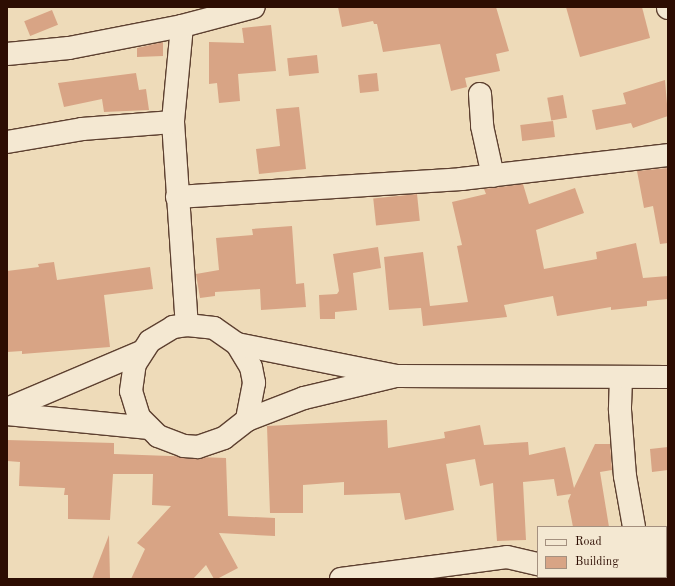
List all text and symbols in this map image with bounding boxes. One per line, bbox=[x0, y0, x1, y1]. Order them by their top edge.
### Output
legend bbox=[537, 526, 667, 578]
text: Road bbox=[575, 536, 602, 548]
text: Building bbox=[575, 556, 619, 568]

